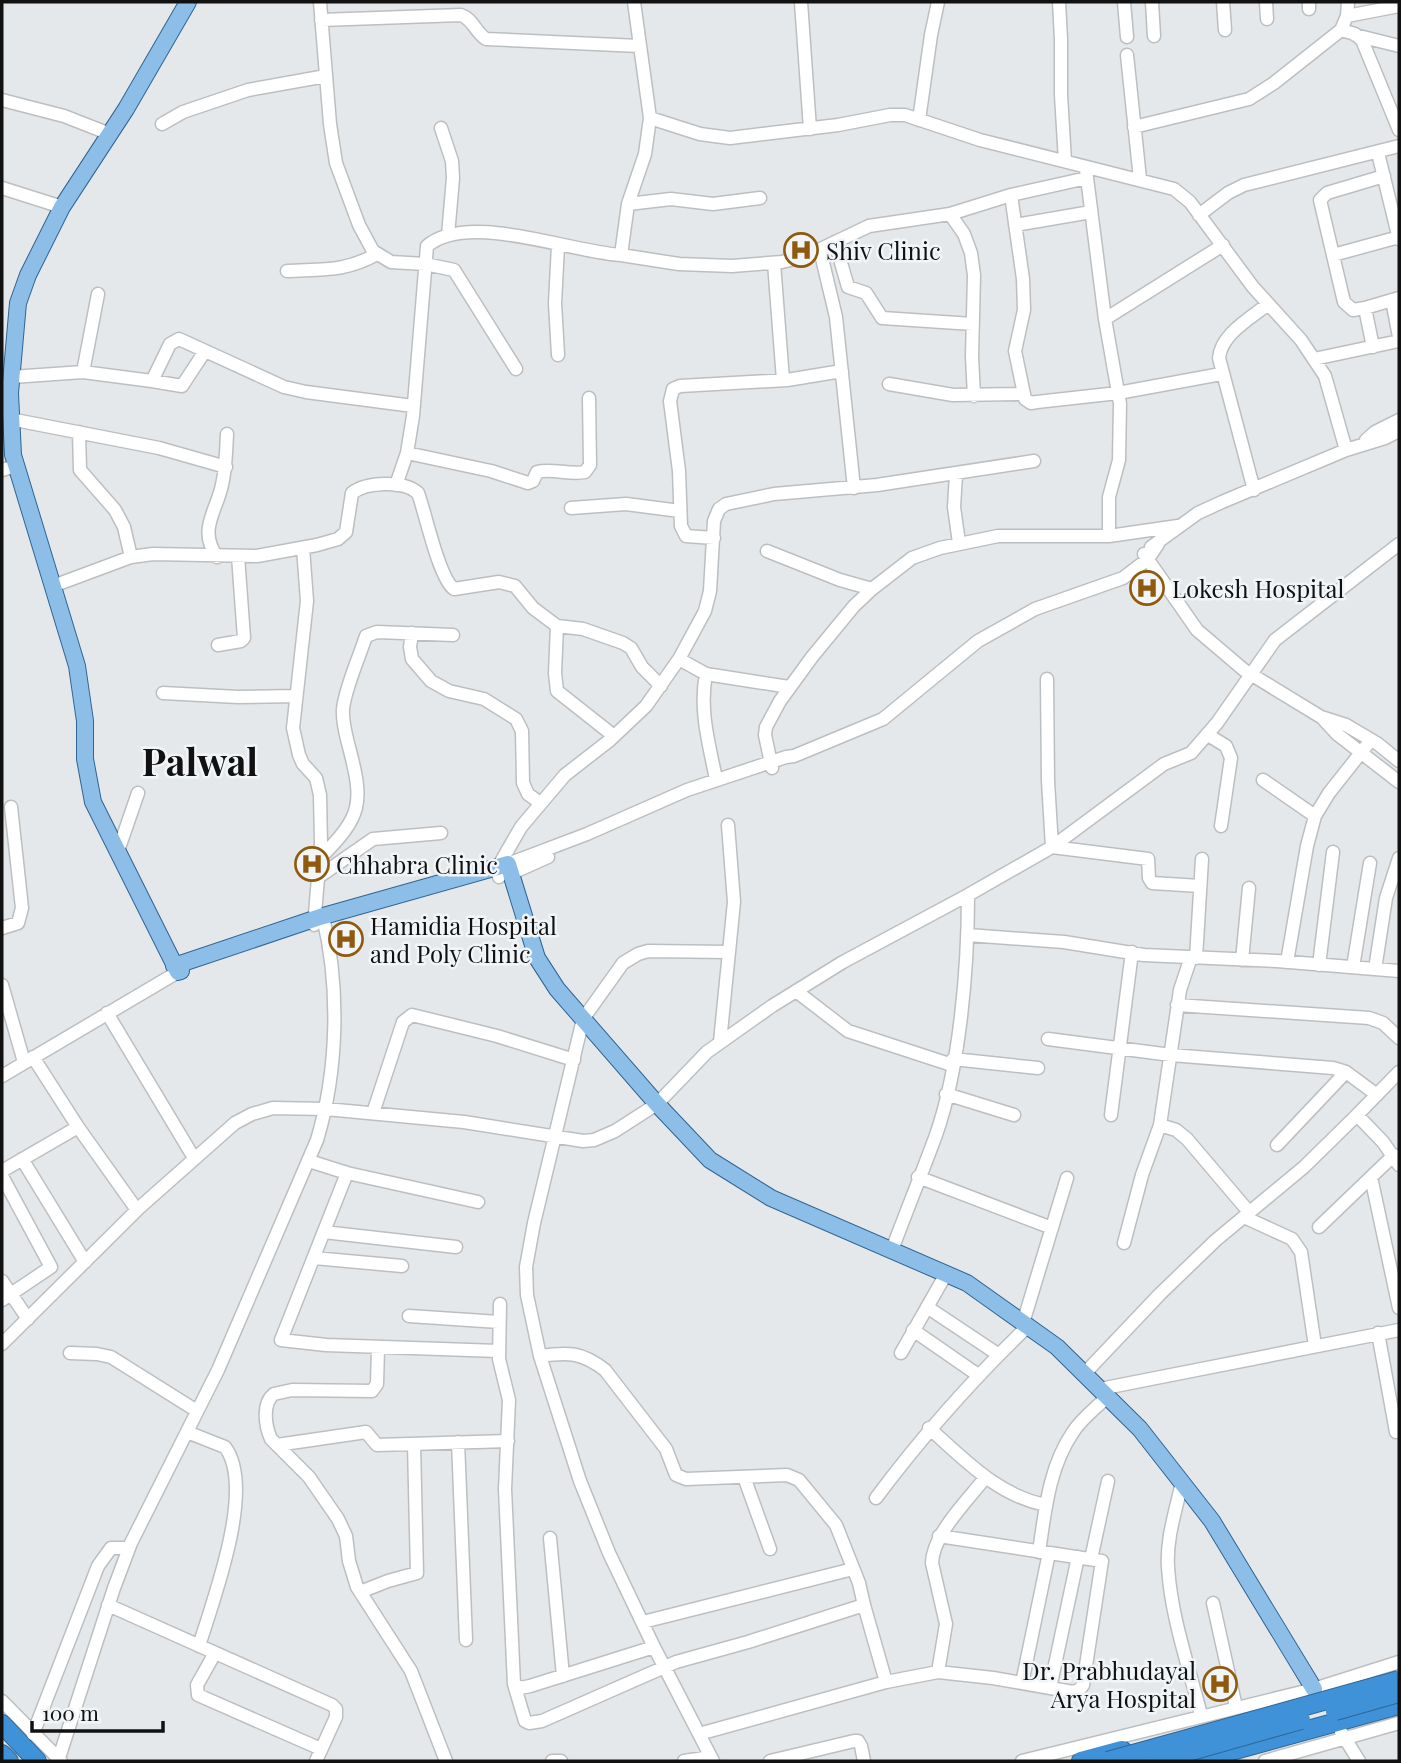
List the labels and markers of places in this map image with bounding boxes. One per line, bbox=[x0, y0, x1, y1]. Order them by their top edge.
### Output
hospital icon: Shiv Clinic bbox=[782, 231, 820, 269]
place label: Shiv Clinic bbox=[826, 234, 941, 266]
hospital icon: Lokesh Hospital bbox=[1128, 569, 1166, 607]
place label: Lokesh Hospital bbox=[1172, 572, 1345, 604]
hospital icon: Chhabra Clinic bbox=[293, 845, 331, 883]
place label: Chhabra Clinic bbox=[336, 848, 498, 880]
place label: Hamidia Hospital and Poly Clinic bbox=[370, 909, 557, 969]
hospital icon: Hamidia Hospital and Poly Clinic bbox=[327, 920, 365, 958]
place label: Dr. Prabhudayal Arya Hospital bbox=[1022, 1654, 1196, 1714]
hospital icon: Dr. Prabhudayal Arya Hospital bbox=[1201, 1665, 1239, 1703]

